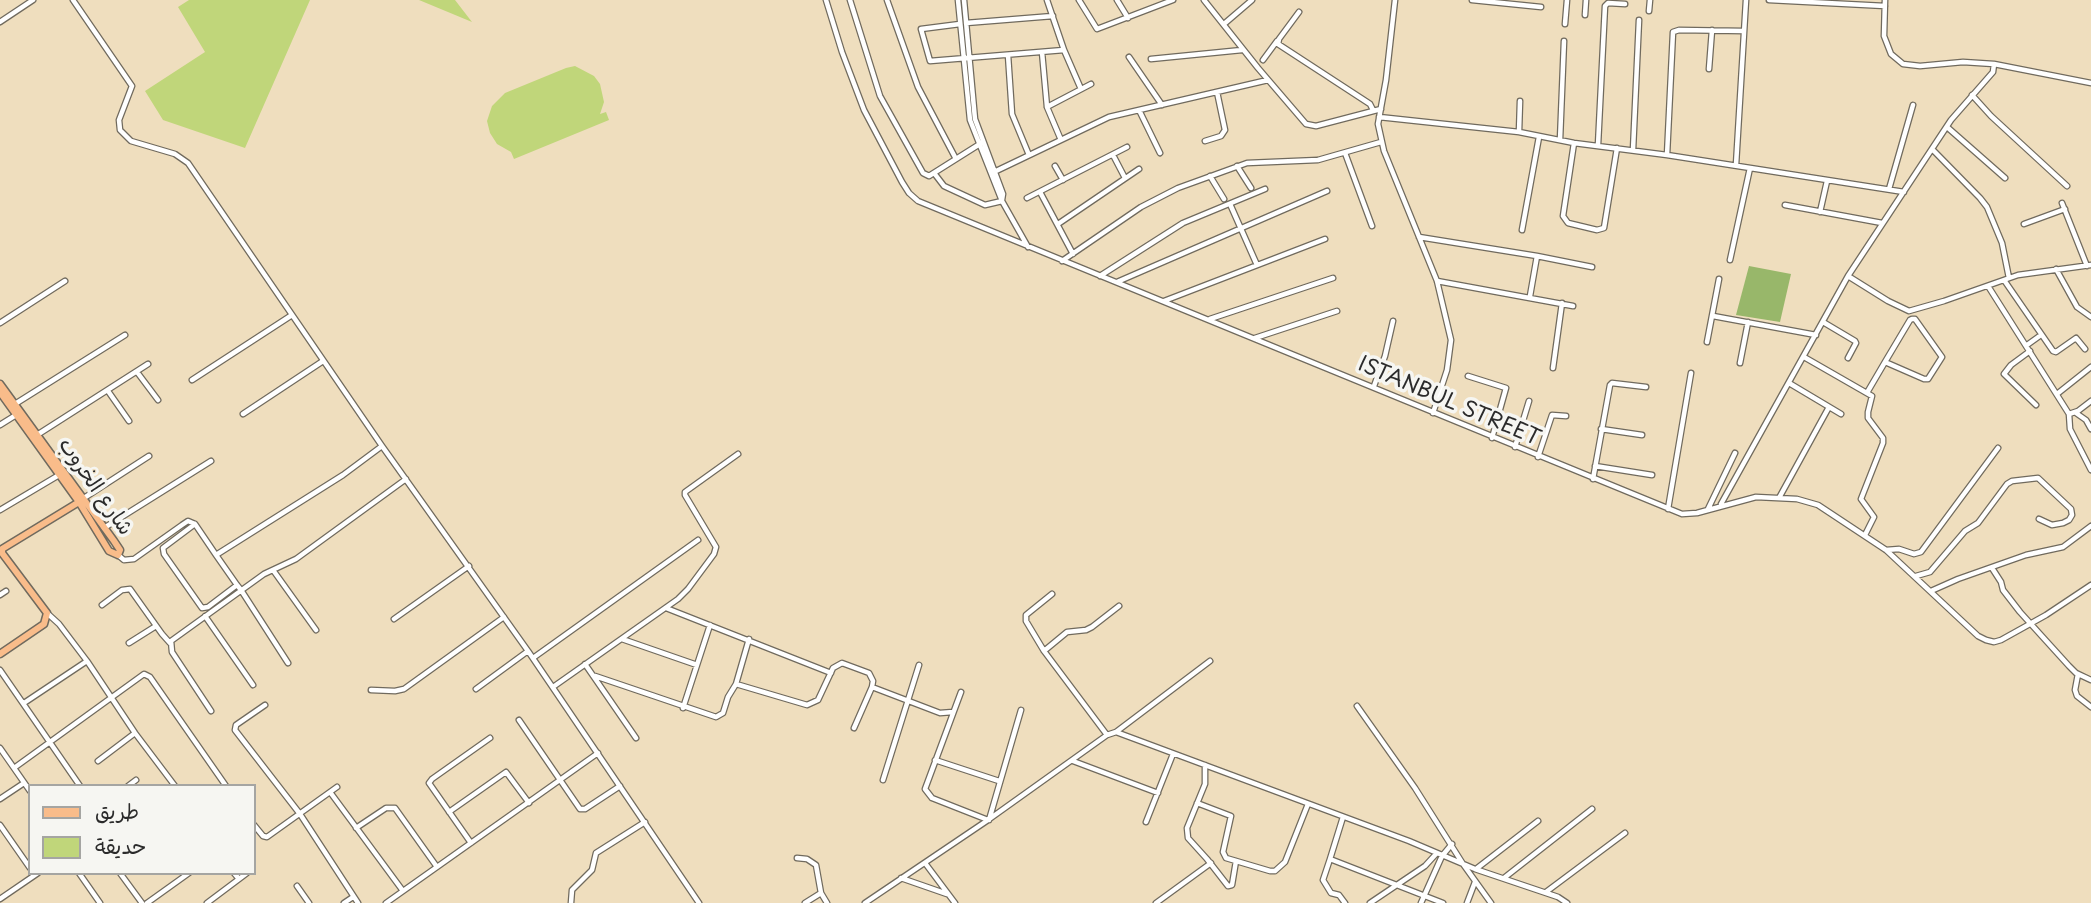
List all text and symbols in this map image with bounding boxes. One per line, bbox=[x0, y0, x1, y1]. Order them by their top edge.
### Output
street label: ISTANBUL STREET bbox=[1354, 352, 1544, 452]
street label: شارع الخروب bbox=[52, 433, 138, 541]
legend bbox=[28, 784, 256, 875]
text: طريق bbox=[95, 794, 139, 826]
text: حديقة bbox=[95, 829, 146, 861]

